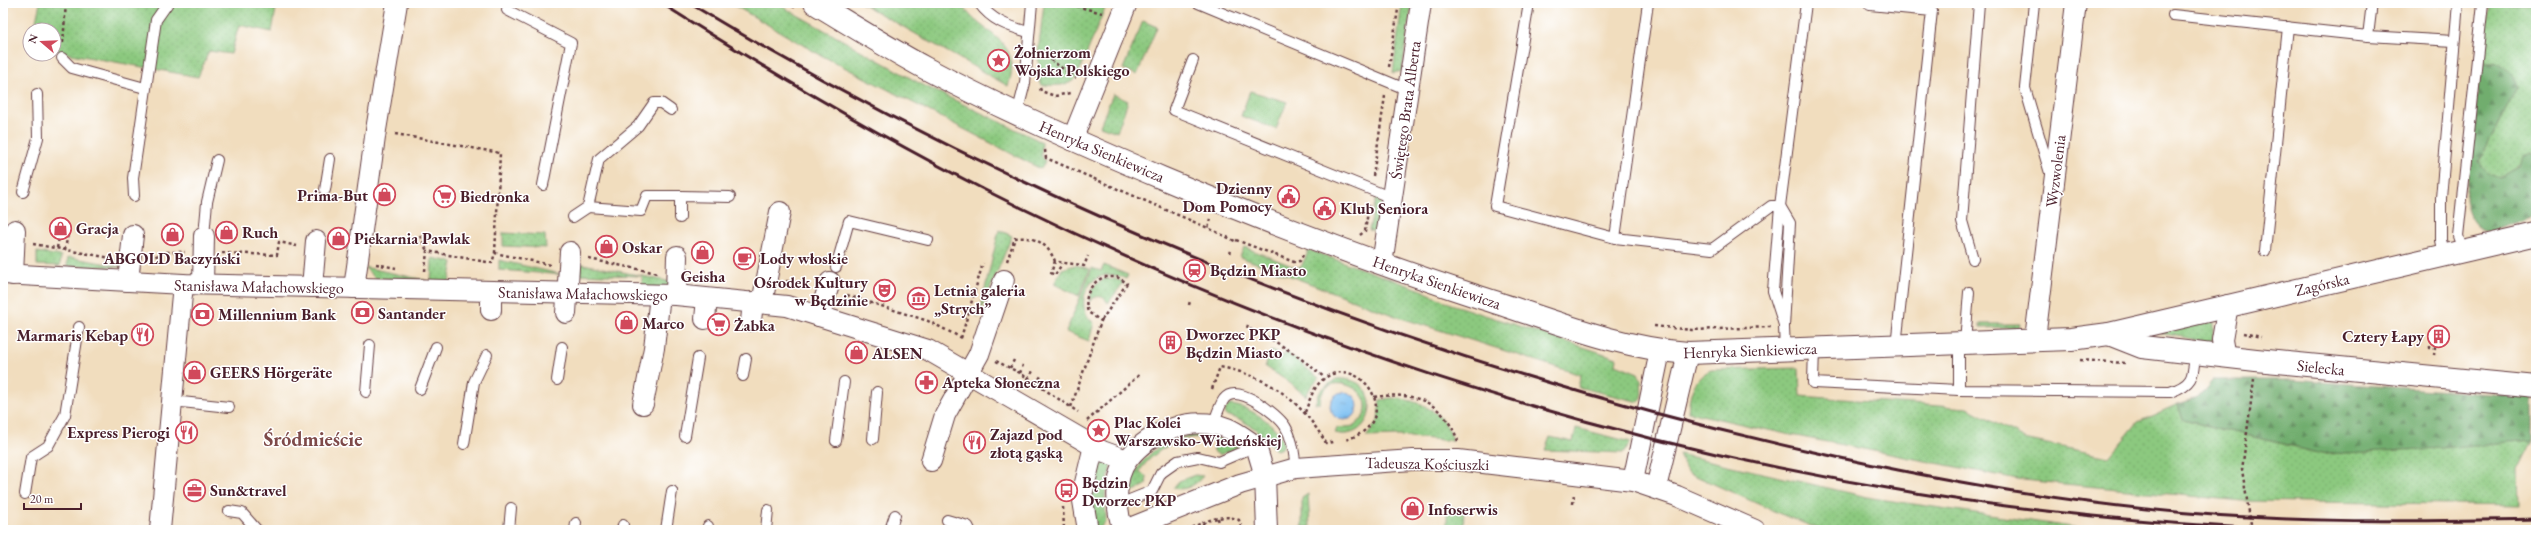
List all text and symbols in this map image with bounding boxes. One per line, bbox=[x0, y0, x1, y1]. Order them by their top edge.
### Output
north arrow bbox=[22, 22, 62, 62]
text: N bbox=[24, 32, 41, 45]
street label: Świętego Brata Alberta bbox=[1385, 39, 1426, 181]
place label: Żołnierzom Wojska Polskiego bbox=[1014, 42, 1129, 81]
place icon: Żołnierzom Wojska Polskiego bbox=[985, 48, 1011, 74]
street label: Henryka Sienkiewicza bbox=[1036, 116, 1168, 188]
street label: Wyzwolenia bbox=[2041, 133, 2070, 209]
place label: Dzienny Dom Pomocy bbox=[1183, 178, 1272, 217]
shop icon: Prima-But bbox=[371, 182, 397, 208]
supermarket icon: Biedronka bbox=[432, 183, 458, 209]
public building icon: Dzienny Dom Pomocy bbox=[1275, 184, 1301, 210]
place label: Prima-But bbox=[297, 185, 368, 206]
place label: Biedronka bbox=[460, 186, 530, 207]
public building icon: Klub Seniora bbox=[1312, 195, 1338, 221]
place label: Klub Seniora bbox=[1340, 198, 1429, 219]
shop icon: Gracja bbox=[47, 215, 73, 241]
place label: Gracja bbox=[76, 218, 120, 239]
shop icon: Ruch bbox=[214, 219, 240, 245]
shop icon: ABGOLD Baczyński bbox=[159, 221, 185, 247]
place label: Ruch bbox=[242, 222, 278, 243]
shop icon: Piekarnia Pawlak bbox=[325, 225, 351, 251]
place label: Piekarnia Pawlak bbox=[354, 228, 470, 249]
shop icon: Oskar bbox=[593, 234, 619, 260]
place label: Oskar bbox=[622, 237, 663, 258]
shop icon: Geisha bbox=[690, 239, 716, 265]
cafe icon: Lody włoskie bbox=[731, 245, 757, 271]
place label: ABGOLD Baczyński bbox=[103, 248, 241, 269]
place label: Lody włoskie bbox=[760, 248, 848, 269]
street label: Henryka Sienkiewicza bbox=[1370, 251, 1504, 314]
station icon: Będzin Miasto bbox=[1182, 257, 1208, 283]
place label: Będzin Miasto bbox=[1210, 260, 1306, 281]
place label: Geisha bbox=[681, 266, 726, 287]
street label: Zagórska bbox=[2293, 268, 2352, 301]
place label: Ośrodek Kultury w Będzinie bbox=[754, 272, 868, 311]
street label: Stanisława Małachowskiego bbox=[174, 275, 344, 298]
theatre icon: Ośrodek Kultury w Będzinie bbox=[871, 278, 897, 304]
place label: Letnia galeria „Strych” bbox=[934, 280, 1026, 319]
street label: Stanisława Małachowskiego bbox=[498, 282, 668, 305]
museum icon: Letnia galeria „Strych” bbox=[906, 286, 932, 312]
bank icon: Santander bbox=[350, 300, 376, 326]
bank icon: Millennium Bank bbox=[190, 301, 216, 327]
place label: Santander bbox=[378, 303, 446, 324]
place label: Millennium Bank bbox=[218, 304, 336, 325]
shop icon: Marco bbox=[613, 310, 639, 336]
supermarket icon: Żabka bbox=[705, 312, 731, 338]
place label: Marco bbox=[642, 313, 684, 334]
place label: Żabka bbox=[734, 315, 776, 336]
restaurant icon: Marmaris Kebap bbox=[130, 322, 156, 348]
building icon: Cztery Łapy bbox=[2426, 323, 2452, 349]
place label: Dworzec PKP Będzin Miasto bbox=[1186, 324, 1282, 363]
place label: Marmaris Kebap bbox=[16, 325, 128, 346]
place label: Cztery Łapy bbox=[2342, 326, 2424, 347]
building icon: Dworzec PKP Będzin Miasto bbox=[1157, 330, 1183, 356]
street label: Henryka Sienkiewicza bbox=[1683, 338, 1818, 363]
shop icon: ALSEN bbox=[844, 340, 870, 366]
place label: ALSEN bbox=[871, 343, 923, 364]
street label: Sielecka bbox=[2296, 355, 2346, 381]
shop icon: GEERS Hörgeräte bbox=[182, 359, 208, 385]
place label: GEERS Hörgeräte bbox=[210, 362, 332, 383]
pharmacy icon: Apteka Słoneczna bbox=[914, 369, 940, 395]
place label: Apteka Słoneczna bbox=[941, 372, 1061, 393]
place label: Plac Kolei Warszawsko-Wiedeńskiej bbox=[1114, 412, 1282, 451]
place icon: Plac Kolei Warszawsko-Wiedeńskiej bbox=[1085, 418, 1111, 444]
restaurant icon: Express Pierogi bbox=[173, 419, 199, 445]
place label: Express Pierogi bbox=[67, 422, 170, 443]
place label: Zajazd pod złotą gąską bbox=[990, 424, 1064, 463]
district label: Śródmieście bbox=[263, 426, 363, 452]
restaurant icon: Zajazd pod złotą gąską bbox=[962, 430, 988, 456]
street label: Tadeusza Kościuszki bbox=[1365, 452, 1489, 475]
place label: Będzin Dworzec PKP bbox=[1082, 472, 1177, 511]
office icon: Sun&travel bbox=[181, 477, 207, 503]
bus stop icon: Będzin Dworzec PKP bbox=[1054, 478, 1080, 504]
place label: Sun&travel bbox=[210, 480, 287, 501]
scale bar bbox=[24, 485, 81, 511]
text: 20 m bbox=[30, 491, 54, 507]
shop icon: Infoserwis bbox=[1400, 496, 1426, 522]
place label: Infoserwis bbox=[1428, 499, 1498, 520]

